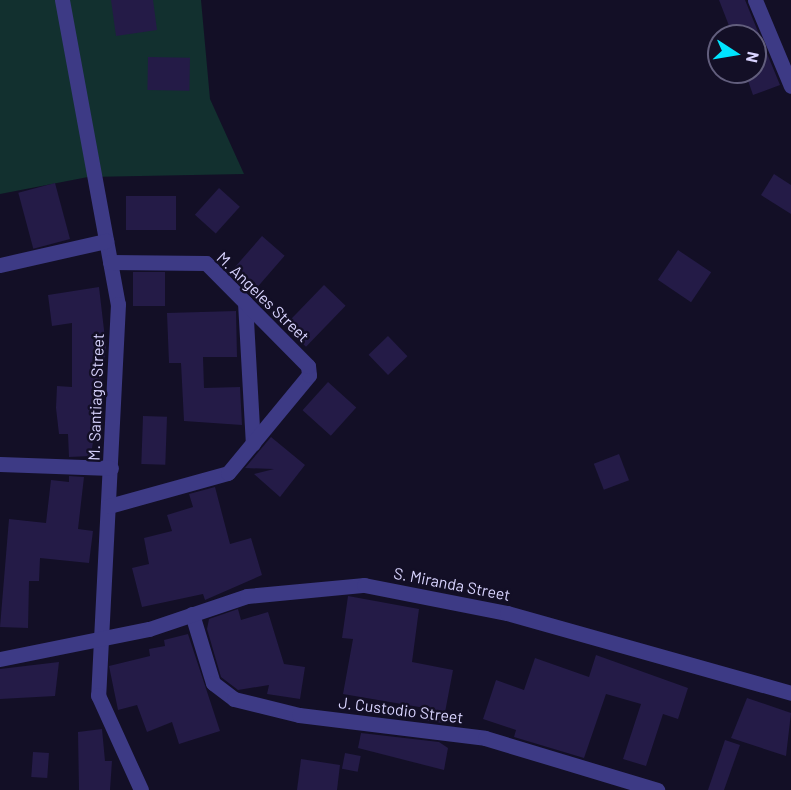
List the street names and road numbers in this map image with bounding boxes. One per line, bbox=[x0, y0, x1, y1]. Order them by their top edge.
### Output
street label: M. Angeles Street bbox=[213, 248, 313, 346]
street label: M. Santiago Street bbox=[84, 333, 108, 461]
street label: S. Miranda Street bbox=[392, 563, 512, 605]
street label: J. Custodio Street bbox=[338, 693, 464, 727]

